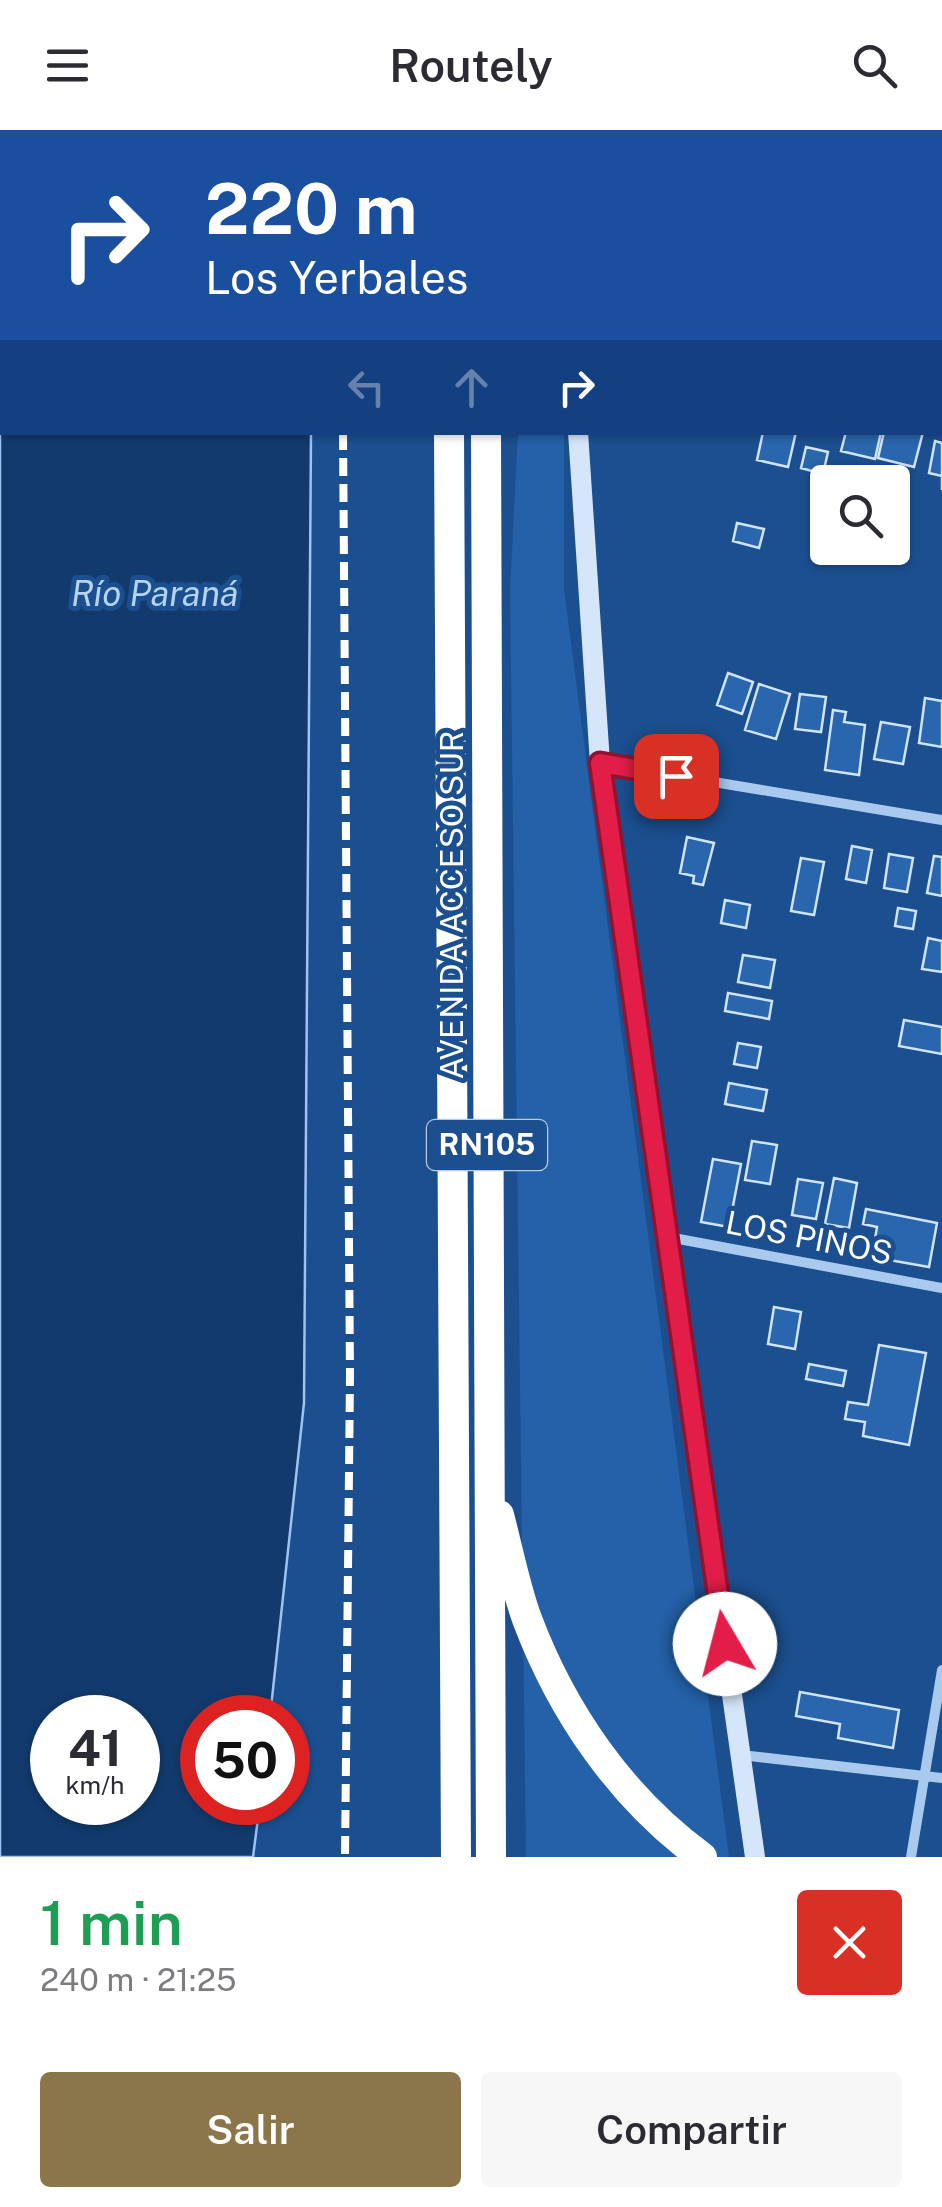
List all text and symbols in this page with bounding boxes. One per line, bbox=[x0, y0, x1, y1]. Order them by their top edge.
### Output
icon: menu bbox=[40, 38, 95, 93]
icon: search bbox=[847, 38, 902, 93]
text: Routely bbox=[389, 39, 553, 92]
text: 220 m bbox=[205, 167, 418, 250]
icon: right bbox=[40, 170, 170, 300]
text: Los Yerbales bbox=[205, 251, 469, 304]
icon: left bbox=[339, 360, 394, 415]
icon: ahead bbox=[444, 360, 499, 415]
icon: right bbox=[549, 360, 604, 415]
map controls bbox=[810, 465, 910, 565]
button: search bbox=[810, 465, 910, 565]
water label: Río Paraná bbox=[71, 573, 239, 614]
street label: AVENIDA ACCESO SUR bbox=[433, 730, 470, 1080]
pin bbox=[634, 734, 719, 819]
icon: arrive bbox=[649, 749, 704, 804]
road number: RN105 bbox=[427, 1120, 547, 1170]
street label: LOS PINOS bbox=[723, 1203, 895, 1272]
position arrow bbox=[673, 1592, 777, 1696]
speed limit sign: 50 bbox=[180, 1695, 310, 1825]
text: 41 bbox=[68, 1718, 122, 1777]
text: km/h bbox=[66, 1770, 124, 1800]
text: 1 min bbox=[40, 1888, 183, 1959]
button: close bbox=[797, 1890, 902, 1995]
text: 240 m · 21:25 bbox=[40, 1961, 236, 1998]
button: Salir bbox=[40, 2072, 461, 2187]
button: Compartir bbox=[481, 2072, 902, 2187]

